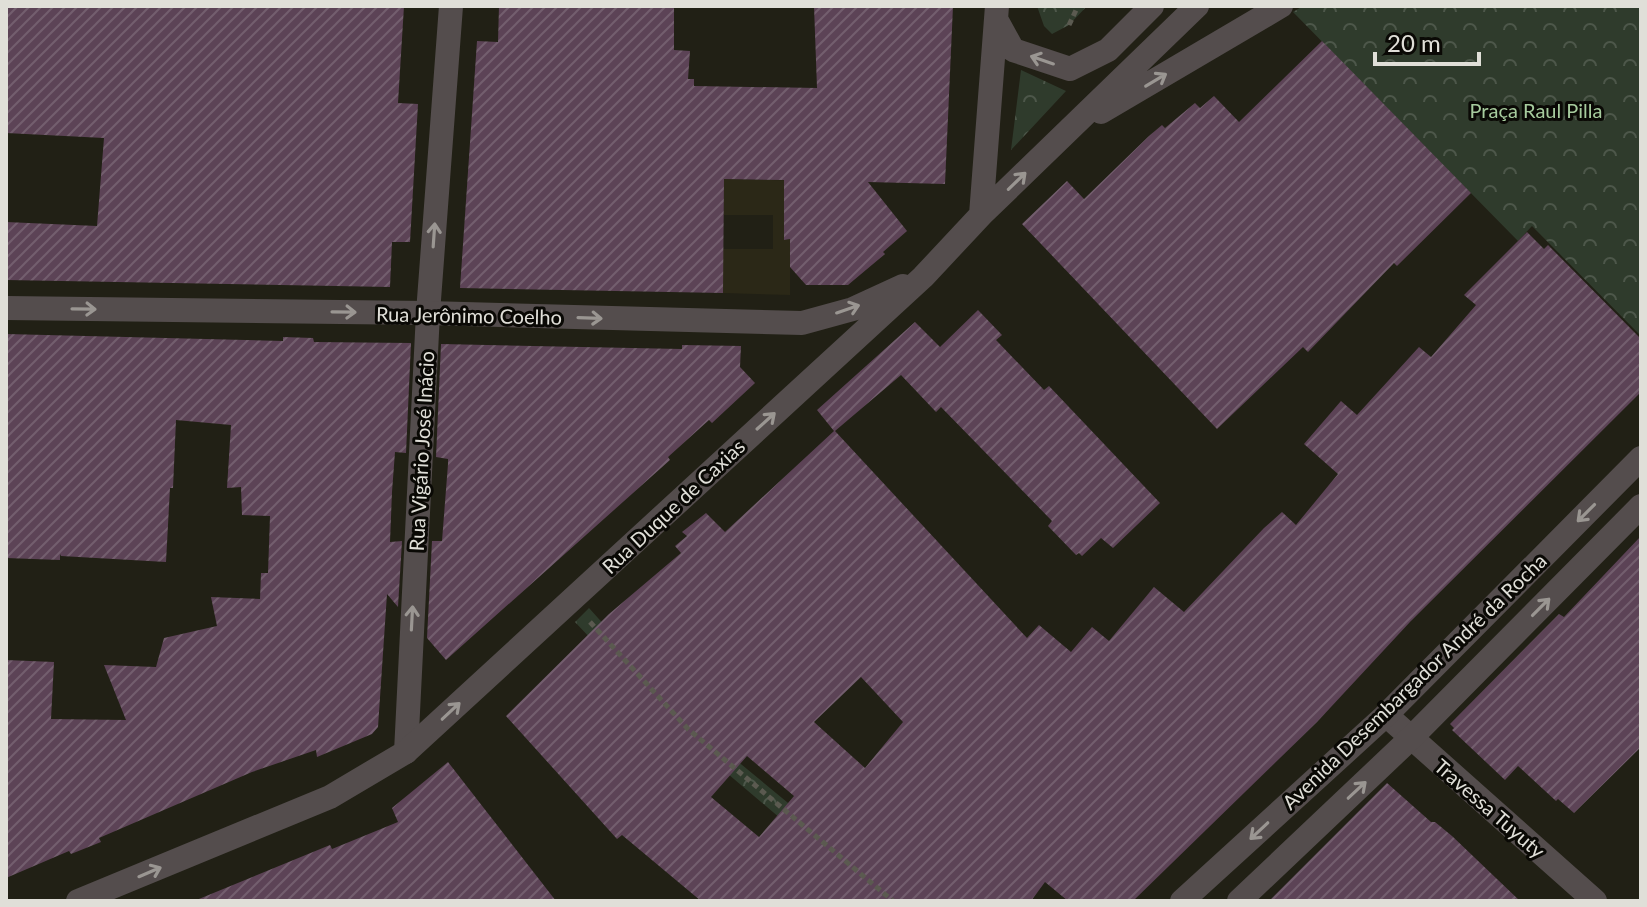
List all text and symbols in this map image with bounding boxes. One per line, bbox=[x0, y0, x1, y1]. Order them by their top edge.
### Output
scale bar bbox=[1375, 16, 1479, 66]
text: 20 m bbox=[1387, 28, 1441, 57]
one-way arrow bbox=[1030, 51, 1055, 66]
one-way arrow bbox=[1144, 72, 1167, 88]
park label: Praça Raul Pilla bbox=[1470, 98, 1602, 122]
one-way arrow bbox=[1007, 172, 1026, 191]
one-way arrow bbox=[427, 222, 442, 249]
one-way arrow bbox=[70, 301, 97, 317]
street label: Rua Jerônimo Coelho bbox=[376, 301, 562, 329]
one-way arrow bbox=[835, 301, 860, 316]
one-way arrow bbox=[330, 304, 357, 320]
one-way arrow bbox=[576, 310, 603, 325]
street label: Rua Vigário José Inácio bbox=[404, 350, 438, 552]
one-way arrow bbox=[755, 412, 776, 431]
street label: Rua Duque de Caxias bbox=[597, 434, 749, 578]
one-way arrow bbox=[1577, 503, 1596, 522]
street label: Avenida Desembargador André da Rocha bbox=[1277, 548, 1551, 814]
one-way arrow bbox=[1531, 598, 1550, 617]
one-way arrow bbox=[405, 605, 420, 632]
one-way arrow bbox=[441, 701, 461, 720]
street label: Travessa Tuyuty bbox=[1430, 753, 1551, 863]
one-way arrow bbox=[1346, 781, 1366, 799]
one-way arrow bbox=[1249, 821, 1269, 840]
one-way arrow bbox=[137, 863, 162, 878]

